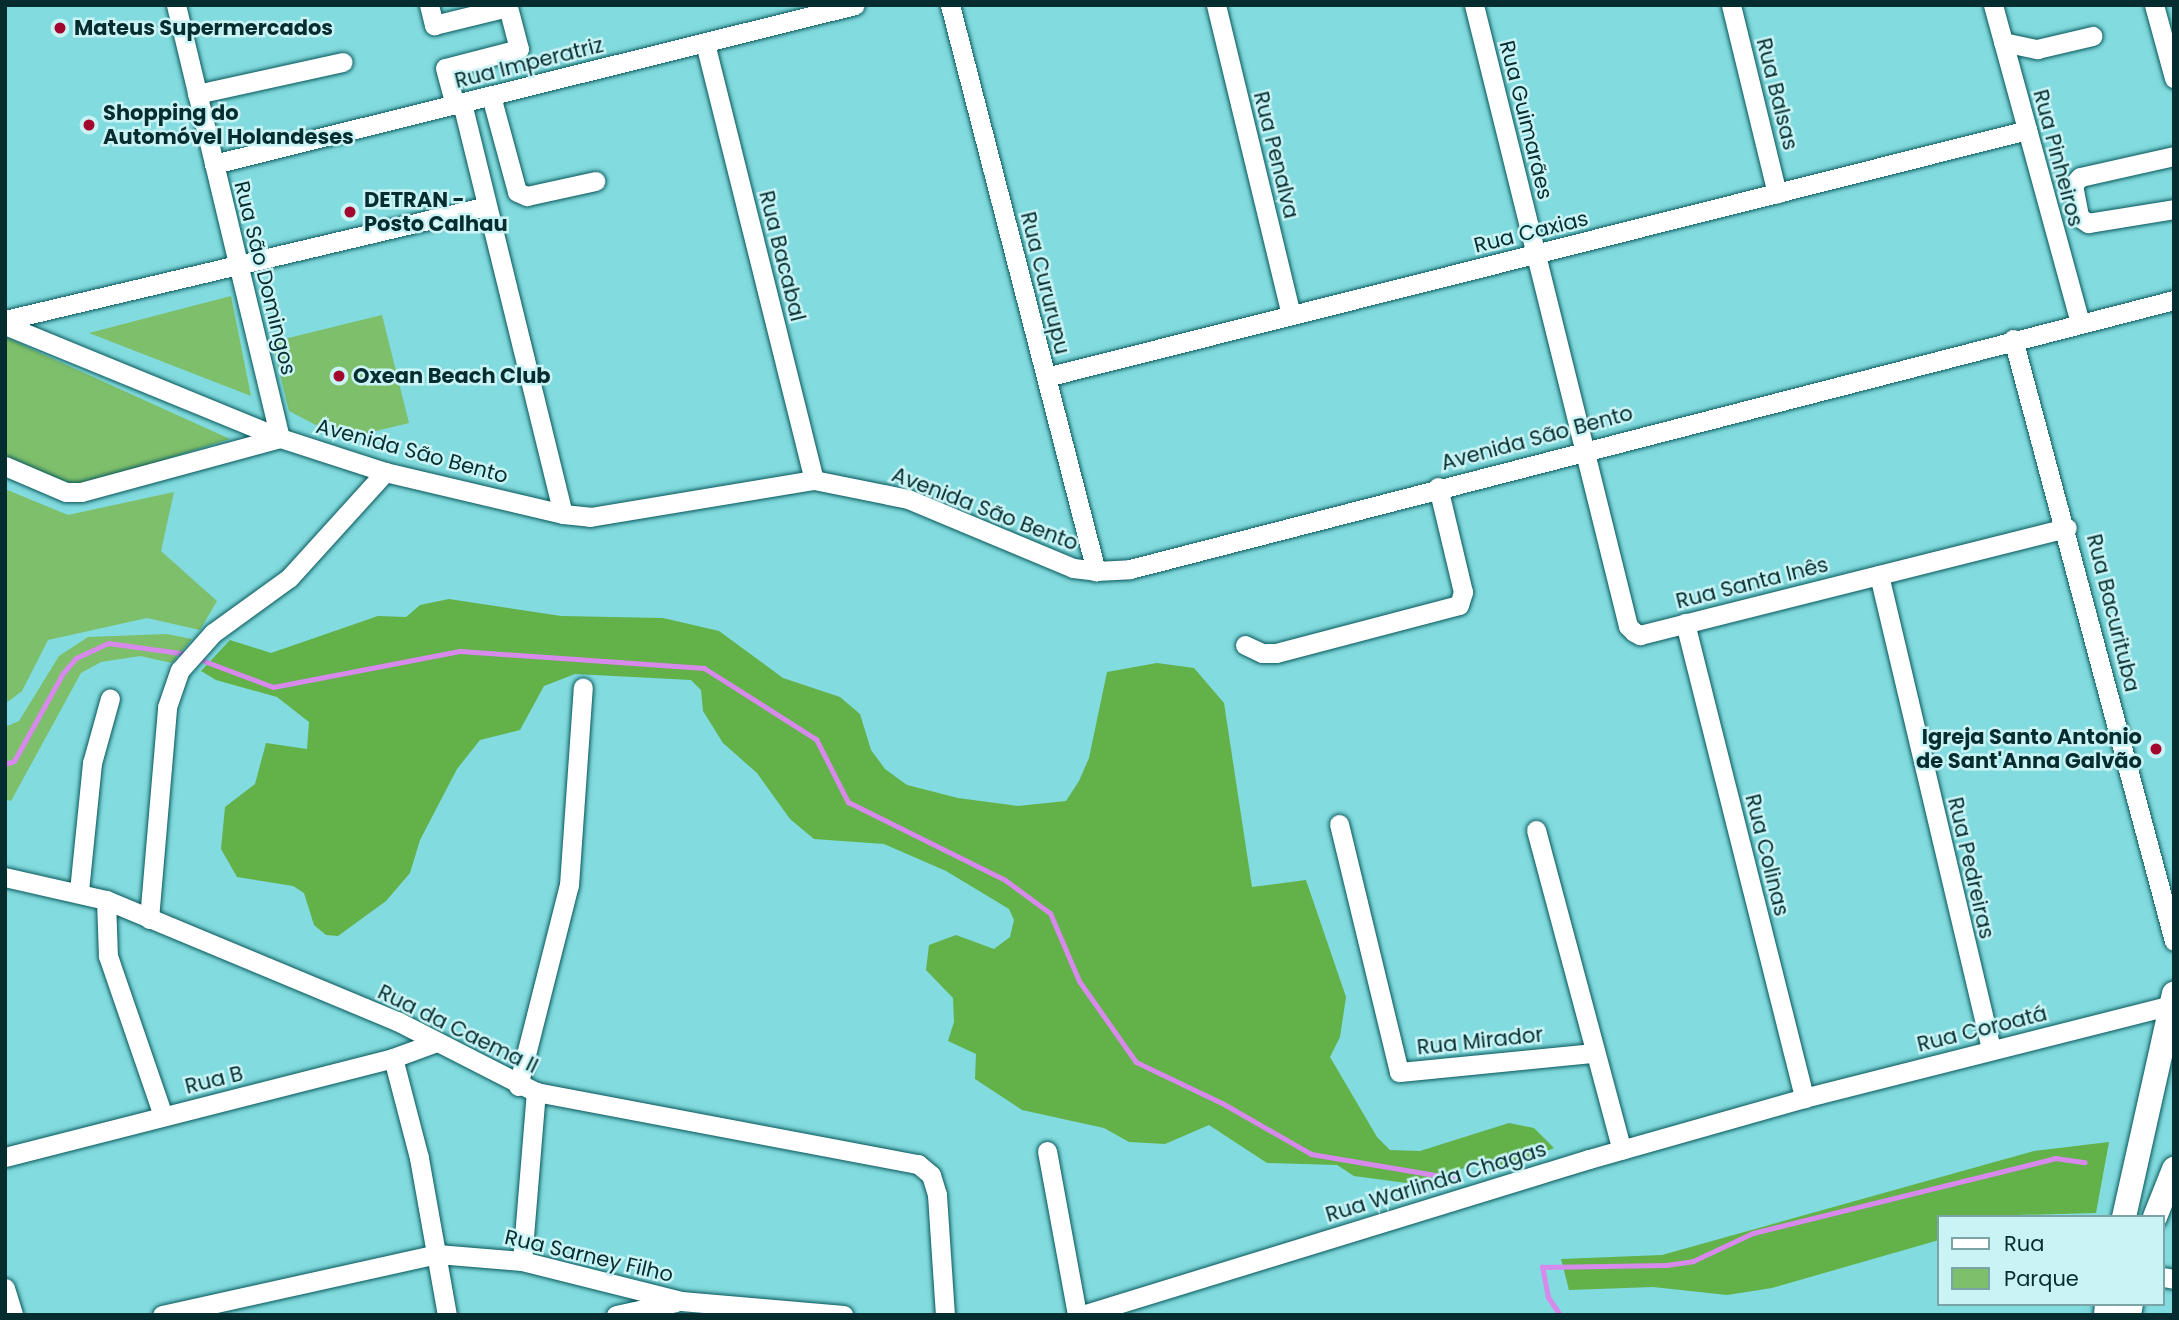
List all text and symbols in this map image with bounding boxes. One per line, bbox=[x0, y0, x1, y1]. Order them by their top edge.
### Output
place label: Mateus Supermercados bbox=[74, 15, 333, 41]
marker: Mateus Supermercados bbox=[52, 20, 68, 36]
street label: Rua Imperatriz bbox=[452, 32, 606, 94]
street label: Rua Balsas bbox=[1751, 35, 1803, 153]
street label: Rua Guimarães bbox=[1494, 38, 1558, 202]
street label: Rua Pinheiros bbox=[2028, 87, 2088, 229]
street label: Rua Penalva bbox=[1248, 89, 1304, 221]
place label: Shopping do Automóvel Holandeses bbox=[103, 100, 354, 150]
marker: Shopping do Automóvel Holandeses bbox=[81, 117, 97, 133]
street label: Rua São Domingos bbox=[229, 179, 301, 377]
place label: DETRAN - Posto Calhau bbox=[364, 187, 508, 237]
street label: Rua Bacabal bbox=[754, 188, 810, 324]
marker: DETRAN - Posto Calhau bbox=[342, 204, 358, 220]
street label: Rua Caxias bbox=[1471, 206, 1591, 258]
street label: Rua Cururupu bbox=[1015, 209, 1075, 357]
place label: Oxean Beach Club bbox=[353, 363, 551, 389]
marker: Oxean Beach Club bbox=[331, 368, 347, 384]
street label: Avenida São Bento bbox=[1438, 400, 1636, 476]
street label: Avenida São Bento bbox=[313, 413, 511, 489]
street label: Avenida São Bento bbox=[888, 462, 1082, 556]
street label: Rua Bacurituba bbox=[2081, 531, 2145, 695]
street label: Rua Santa Inês bbox=[1673, 552, 1831, 614]
place label: Igreja Santo Antonio de Sant'Anna Galvão bbox=[1916, 724, 2142, 774]
marker: Igreja Santo Antonio de Sant'Anna Galvão bbox=[2148, 741, 2164, 757]
street label: Rua Colinas bbox=[1740, 792, 1794, 918]
street label: Rua Pedreiras bbox=[1942, 795, 2000, 941]
street label: Rua da Caema II bbox=[374, 979, 542, 1079]
street label: Rua Coroatá bbox=[1914, 1001, 2050, 1057]
street label: Rua Mirador bbox=[1416, 1022, 1544, 1060]
street label: Rua B bbox=[182, 1061, 246, 1099]
street label: Rua Warlinda Chagas bbox=[1323, 1136, 1549, 1228]
legend bbox=[1938, 1215, 2165, 1306]
street label: Rua Sarney Filho bbox=[502, 1224, 676, 1288]
text: Rua bbox=[2004, 1229, 2044, 1258]
text: Parque bbox=[2004, 1264, 2079, 1293]

